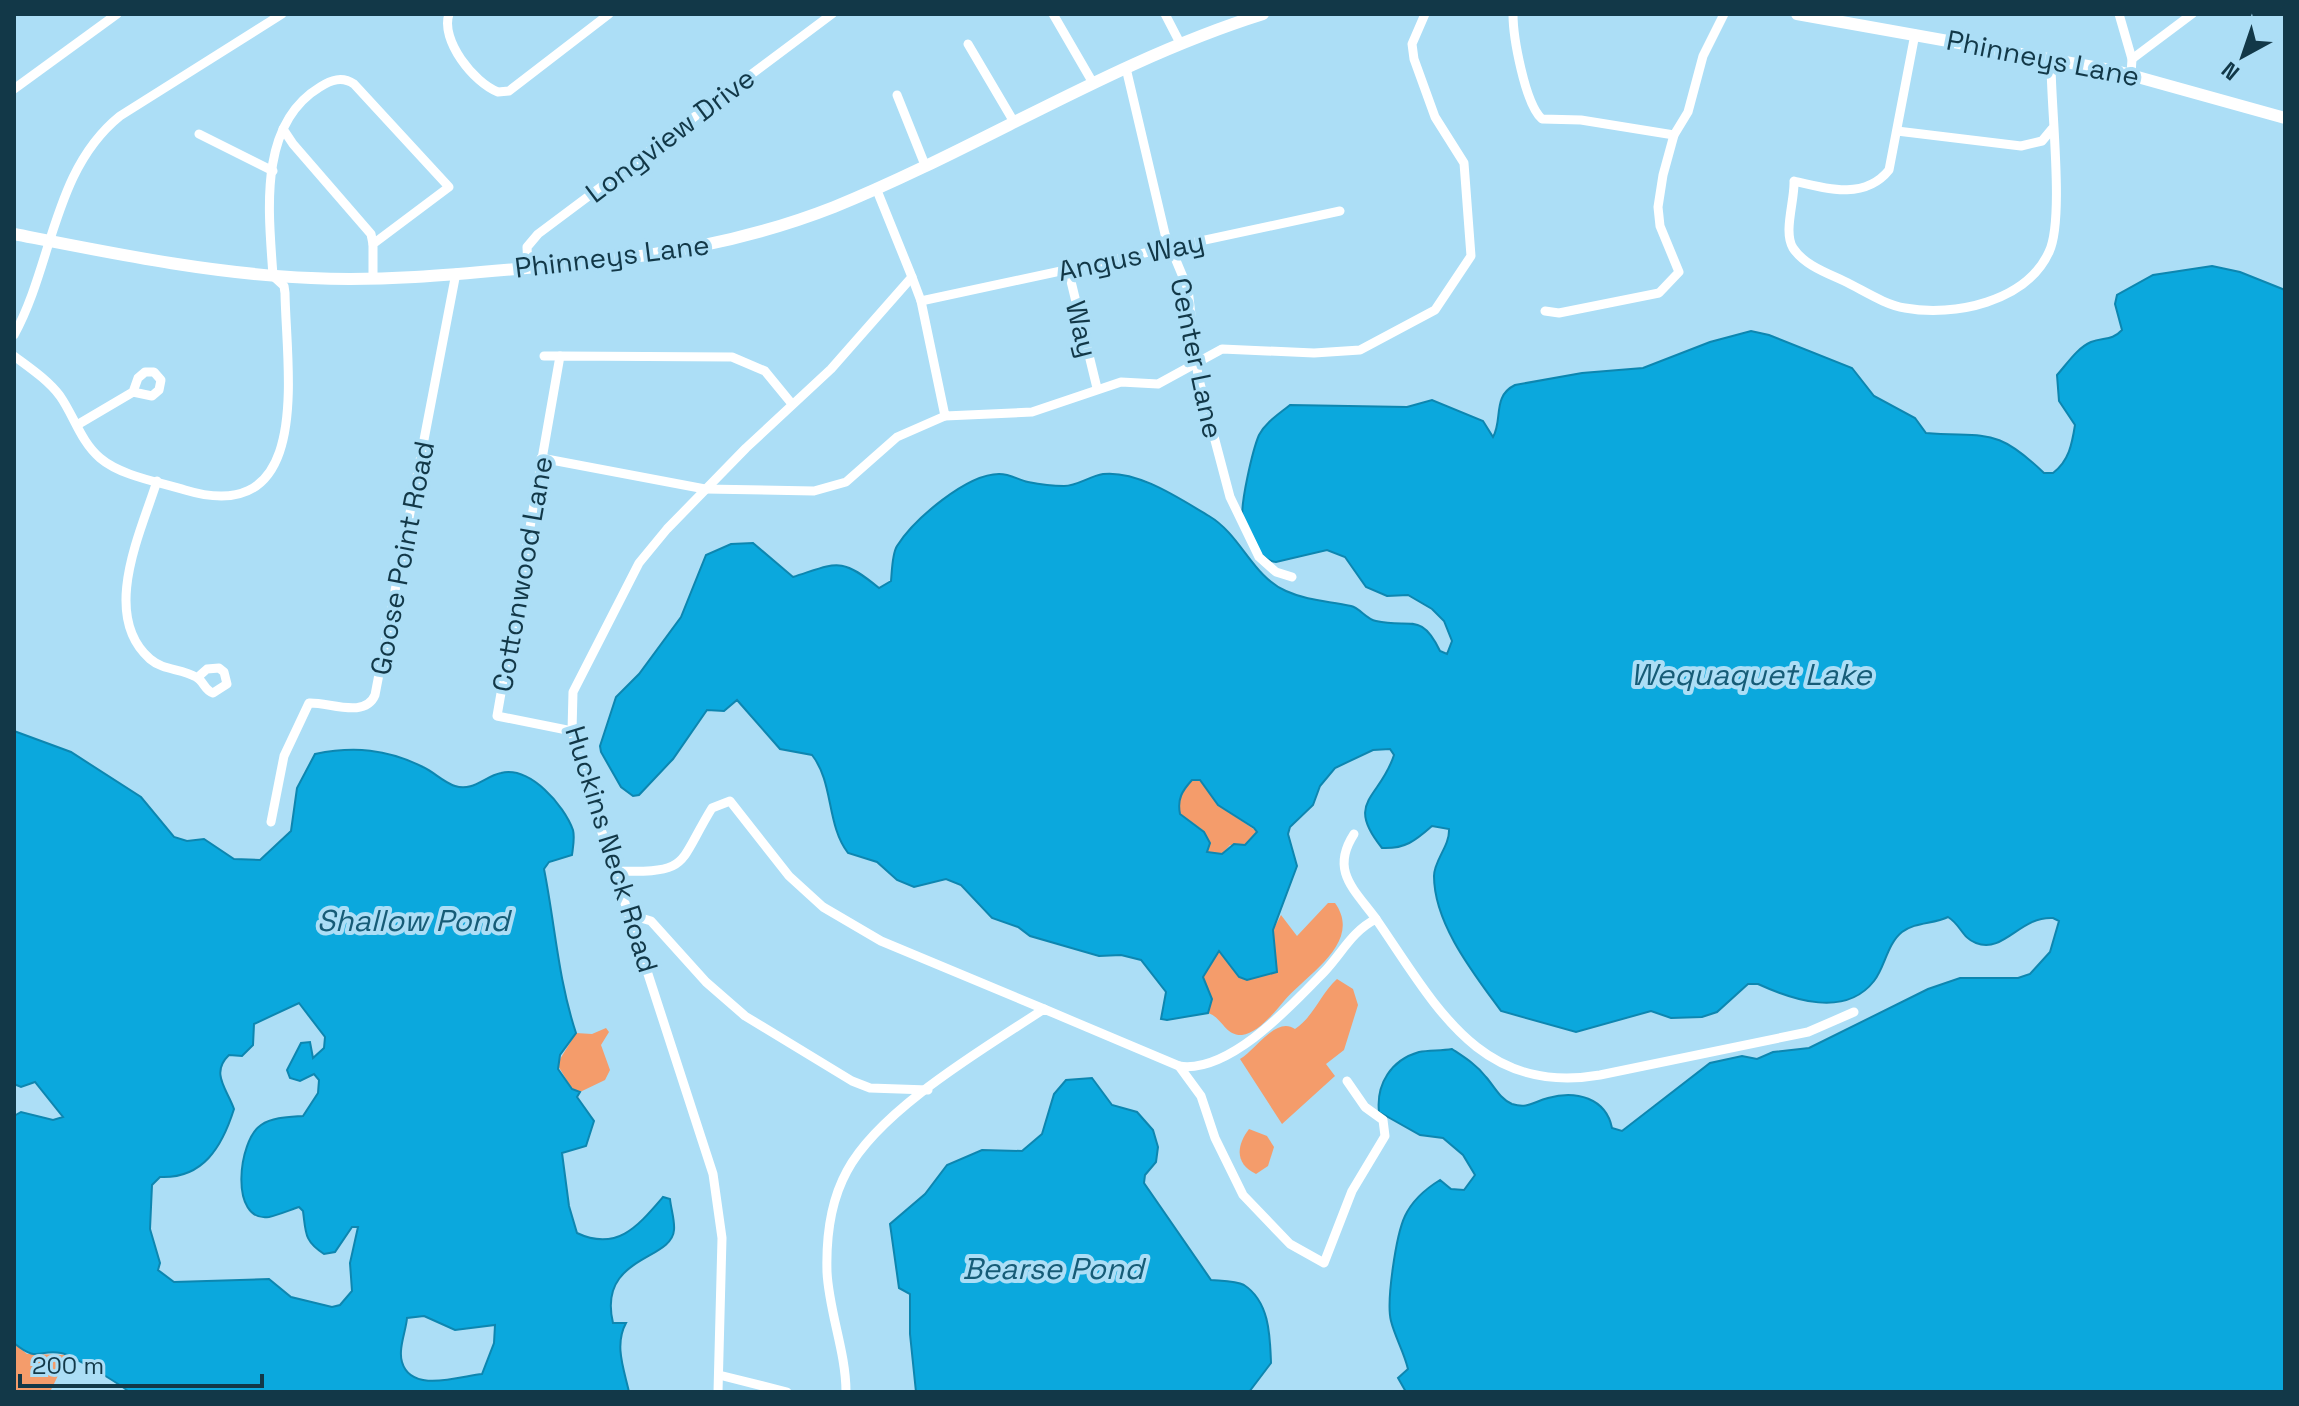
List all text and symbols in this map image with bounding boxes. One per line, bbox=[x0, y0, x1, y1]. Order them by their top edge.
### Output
north arrow bbox=[2203, 16, 2283, 96]
street label: Phinneys Lane bbox=[1943, 22, 2143, 94]
text: N bbox=[2215, 56, 2245, 87]
street label: Longview Drive bbox=[578, 60, 762, 210]
street label: Angus Way bbox=[1055, 223, 1207, 289]
street label: Phinneys Lane bbox=[513, 226, 711, 286]
street label: Center Lane bbox=[1162, 274, 1232, 442]
street label: Way bbox=[1058, 297, 1106, 361]
street label: Goose Point Road bbox=[362, 438, 442, 678]
street label: Cottonwood Lane bbox=[484, 453, 560, 695]
water label: Wequaquet Lake bbox=[1630, 655, 1873, 694]
street label: Huckins Neck Road bbox=[557, 721, 667, 977]
water label: Shallow Pond bbox=[317, 901, 513, 940]
water label: Bearse Pond bbox=[963, 1249, 1147, 1288]
scale bar bbox=[20, 1338, 262, 1388]
text: 200 m bbox=[32, 1350, 104, 1381]

